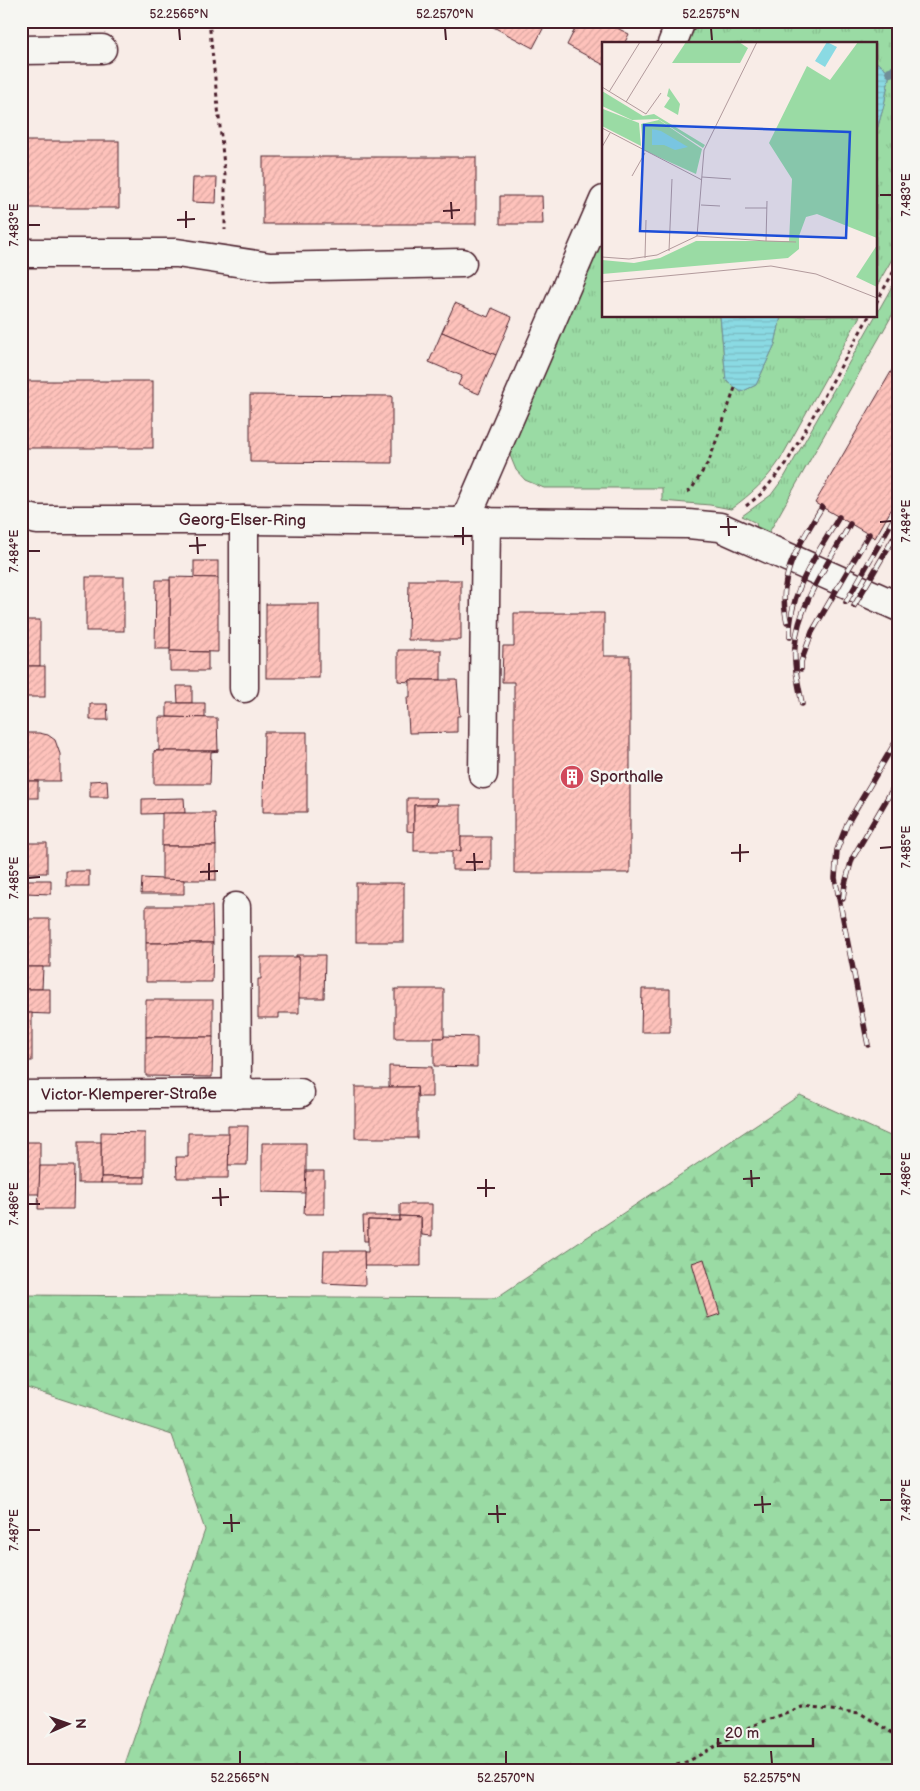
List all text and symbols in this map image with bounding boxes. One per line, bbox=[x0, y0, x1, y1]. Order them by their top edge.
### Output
text: 52.2565°N bbox=[150, 7, 208, 22]
text: 52.2570°N bbox=[416, 7, 474, 22]
text: 52.2575°N bbox=[682, 7, 740, 22]
inset map bbox=[602, 42, 878, 318]
text: 7.483°E bbox=[899, 173, 914, 217]
text: 7.483°E bbox=[7, 203, 22, 247]
text: 7.484°E bbox=[899, 500, 914, 542]
street label: Georg-Elser-Ring bbox=[179, 511, 306, 530]
text: 7.484°E bbox=[7, 530, 22, 572]
building icon: Sporthalle bbox=[559, 764, 585, 790]
place label: Sporthalle bbox=[590, 768, 664, 787]
text: 7.485°E bbox=[899, 826, 914, 868]
text: 7.485°E bbox=[7, 857, 22, 899]
street label: Victor-Klemperer-Straße bbox=[41, 1084, 217, 1104]
text: 7.486°E bbox=[899, 1152, 914, 1196]
text: 7.486°E bbox=[7, 1182, 22, 1226]
text: 7.487°E bbox=[899, 1479, 914, 1521]
text: 7.487°E bbox=[7, 1509, 22, 1551]
north arrow bbox=[42, 1698, 92, 1748]
scale bar bbox=[718, 1716, 812, 1748]
text: N bbox=[72, 1718, 89, 1729]
text: 20 m bbox=[725, 1724, 759, 1743]
text: 52.2565°N bbox=[211, 1771, 269, 1786]
text: 52.2570°N bbox=[477, 1771, 535, 1786]
text: 52.2575°N bbox=[743, 1771, 801, 1786]

